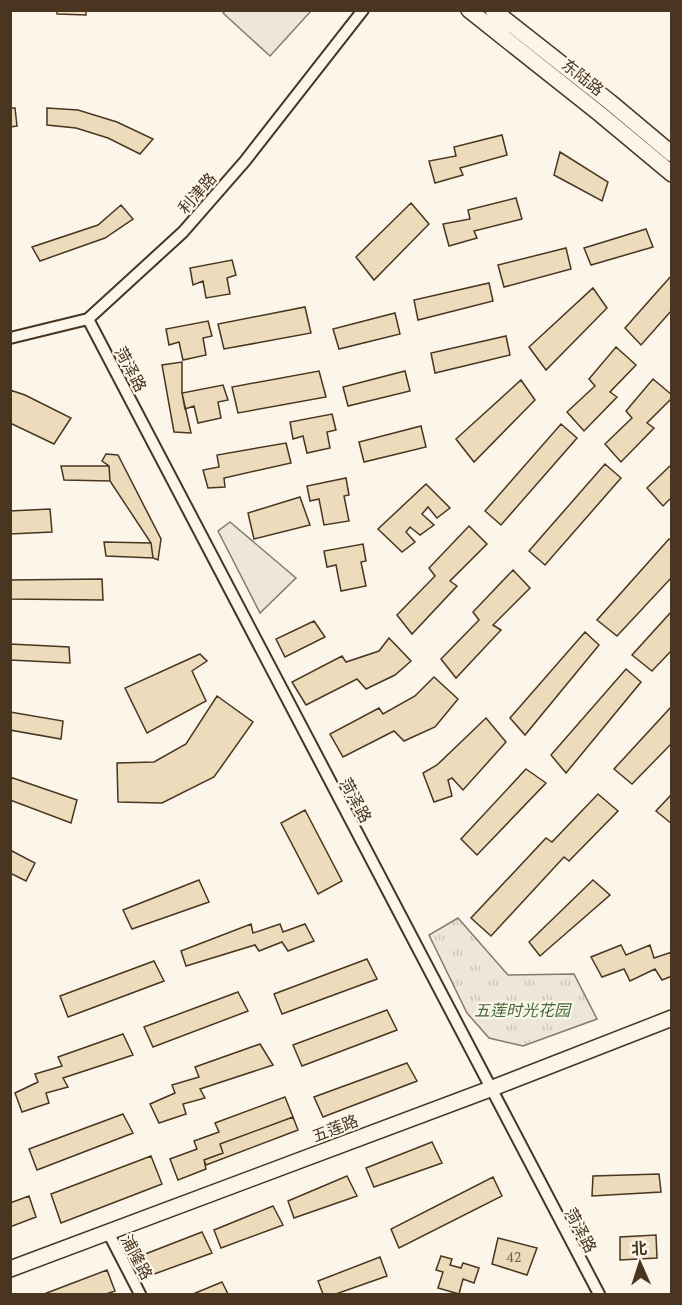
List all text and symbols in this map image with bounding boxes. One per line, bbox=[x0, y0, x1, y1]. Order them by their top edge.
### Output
street label: 东陆路 bbox=[557, 54, 609, 100]
street label: 利津路 bbox=[173, 168, 221, 218]
street label: 菏泽路 bbox=[110, 343, 152, 395]
street label: 菏泽路 bbox=[335, 774, 377, 826]
park label: 五莲时光花园 bbox=[474, 999, 572, 1021]
street label: 五莲路 bbox=[309, 1109, 361, 1147]
street label: 菏泽路 bbox=[560, 1204, 602, 1256]
street label: 浦隆路 bbox=[116, 1231, 158, 1283]
north arrow bbox=[610, 1233, 670, 1293]
text: 北 bbox=[631, 1237, 648, 1259]
house number: 42 bbox=[507, 1247, 521, 1266]

